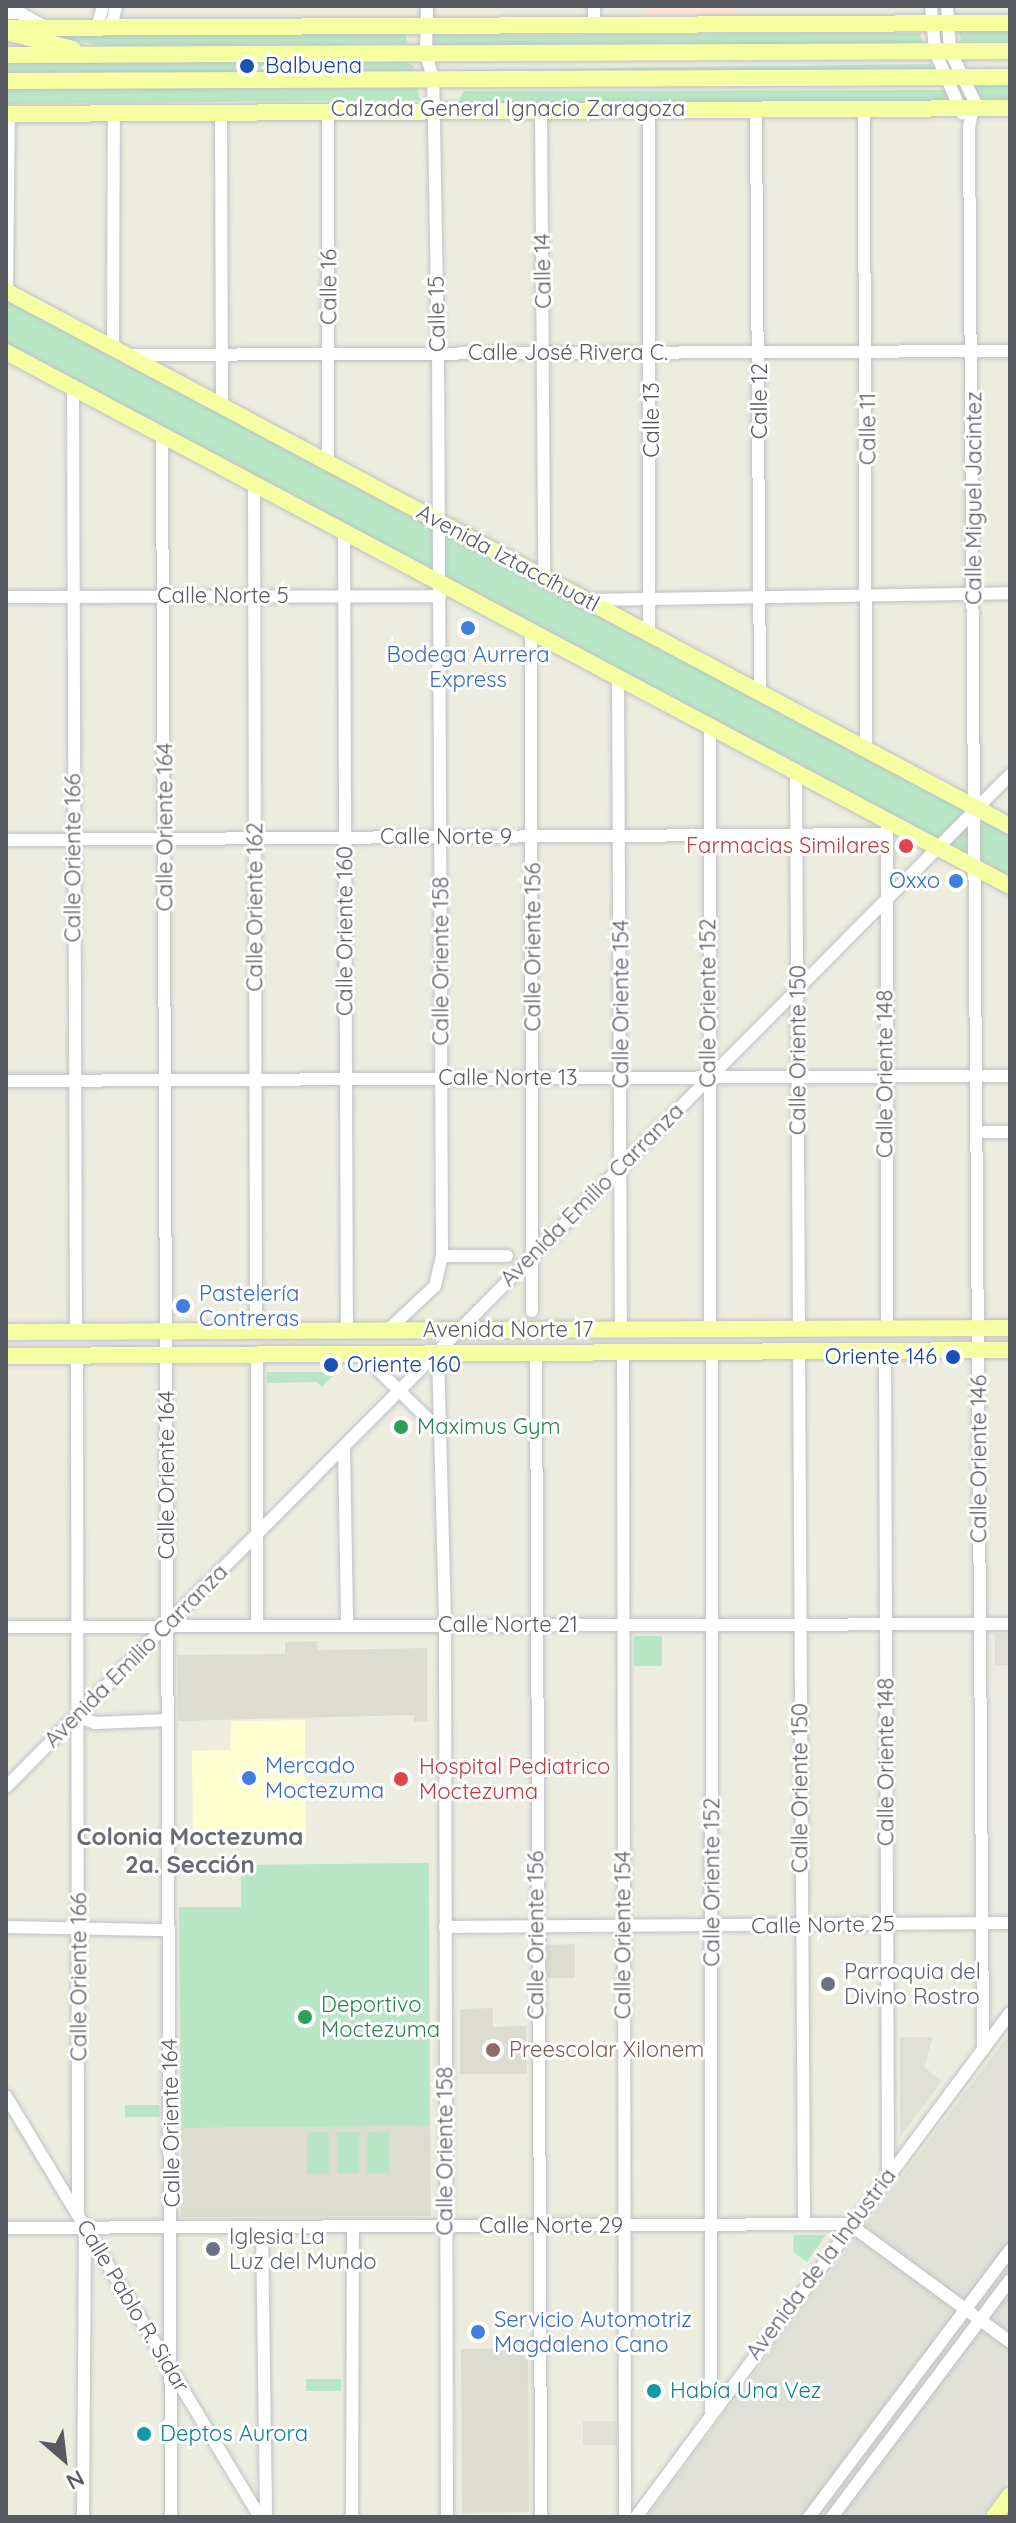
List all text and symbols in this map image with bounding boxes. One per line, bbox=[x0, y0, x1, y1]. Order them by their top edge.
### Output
place label: Balbuena bbox=[265, 53, 362, 79]
marker: Balbuena bbox=[236, 55, 258, 77]
street label: Calzada General Ignacio Zaragoza bbox=[331, 96, 685, 122]
street label: Calle 14 bbox=[529, 233, 557, 309]
street label: Calle 16 bbox=[316, 249, 342, 325]
street label: Calle 15 bbox=[423, 276, 451, 352]
street label: Calle José Rivera C. bbox=[468, 340, 668, 366]
street label: Calle 12 bbox=[747, 363, 773, 439]
street label: Calle 13 bbox=[639, 382, 665, 458]
street label: Calle Miguel Jacintez bbox=[961, 391, 987, 605]
street label: Calle 11 bbox=[855, 393, 881, 465]
street label: Avenida Iztaccíhuatl bbox=[412, 499, 604, 617]
street label: Calle Norte 5 bbox=[157, 583, 289, 609]
marker: Bodega Aurrera Express bbox=[459, 619, 477, 637]
place label: Bodega Aurrera Express bbox=[386, 641, 550, 692]
street label: Calle Oriente 164 bbox=[152, 743, 178, 911]
street label: Calle Oriente 166 bbox=[60, 774, 86, 942]
street label: Calle Oriente 162 bbox=[242, 822, 268, 992]
street label: Calle Norte 9 bbox=[380, 824, 512, 850]
place label: Farmacias Similares bbox=[686, 833, 890, 859]
marker: Farmacias Similares bbox=[897, 837, 915, 855]
street label: Calle Oriente 160 bbox=[332, 846, 358, 1016]
street label: Calle Oriente 156 bbox=[520, 863, 546, 1031]
place label: Oxxo bbox=[889, 868, 940, 894]
marker: Oxxo bbox=[947, 872, 965, 890]
street label: Calle Oriente 158 bbox=[428, 876, 454, 1046]
street label: Calle Oriente 152 bbox=[695, 918, 721, 1088]
street label: Calle Oriente 154 bbox=[608, 920, 634, 1088]
street label: Calle Oriente 150 bbox=[785, 965, 811, 1135]
street label: Calle Oriente 148 bbox=[872, 990, 898, 1158]
street label: Calle Norte 13 bbox=[438, 1065, 578, 1091]
street label: Avenida Emilio Carranza bbox=[495, 1098, 689, 1292]
place label: Pastelería Contreras bbox=[199, 1280, 299, 1332]
marker: Pastelería Contreras bbox=[174, 1297, 192, 1315]
street label: Avenida Norte 17 bbox=[423, 1317, 593, 1343]
place label: Oriente 146 bbox=[825, 1344, 937, 1370]
marker: Oriente 146 bbox=[944, 1348, 962, 1366]
place label: Oriente 160 bbox=[347, 1352, 461, 1378]
marker: Oriente 160 bbox=[322, 1356, 340, 1374]
street label: Calle Oriente 146 bbox=[966, 1375, 992, 1543]
street label: Calle Oriente 164 bbox=[154, 1391, 180, 1559]
place label: Maximus Gym bbox=[417, 1414, 561, 1440]
marker: Maximus Gym bbox=[392, 1418, 410, 1436]
street label: Avenida Emilio Carranza bbox=[39, 1559, 233, 1753]
street label: Calle Norte 21 bbox=[438, 1612, 578, 1638]
street label: Calle Oriente 148 bbox=[873, 1678, 899, 1846]
street label: Calle Oriente 150 bbox=[787, 1703, 813, 1873]
place label: Mercado Moctezuma bbox=[265, 1752, 384, 1804]
place label: Hospital Pediatrico Moctezuma bbox=[419, 1753, 610, 1804]
marker: Hospital Pediatrico Moctezuma bbox=[390, 1768, 412, 1790]
marker: Mercado Moctezuma bbox=[240, 1769, 258, 1787]
street label: Calle Oriente 152 bbox=[699, 1797, 725, 1967]
district label: Colonia Moctezuma 2a. Sección bbox=[77, 1823, 303, 1879]
street label: Calle Oriente 156 bbox=[523, 1851, 549, 2019]
street label: Calle Oriente 154 bbox=[610, 1851, 636, 2019]
street label: Calle Oriente 166 bbox=[66, 1893, 92, 2061]
street label: Calle Norte 25 bbox=[751, 1911, 895, 1939]
place label: Parroquia del Divino Rostro bbox=[844, 1958, 981, 2010]
marker: Parroquia del Divino Rostro bbox=[819, 1975, 837, 1993]
place label: Deportivo Moctezuma bbox=[321, 1991, 440, 2042]
marker: Deportivo Moctezuma bbox=[296, 2008, 314, 2026]
place label: Preescolar Xilonem bbox=[509, 2037, 704, 2063]
street label: Calle Oriente 164 bbox=[156, 2038, 186, 2208]
marker: Preescolar Xilonem bbox=[484, 2041, 502, 2059]
street label: Calle Oriente 158 bbox=[432, 2066, 458, 2236]
street label: Avenida de la Industria bbox=[740, 2163, 902, 2365]
street label: Calle Norte 29 bbox=[479, 2213, 623, 2239]
street label: Calle Pablo R. Sidar bbox=[71, 2215, 195, 2397]
place label: Iglesia La Luz del Mundo bbox=[229, 2223, 377, 2274]
marker: Iglesia La Luz del Mundo bbox=[204, 2240, 222, 2258]
place label: Servicio Automotriz Magdaleno Cano bbox=[494, 2306, 692, 2358]
marker: Servicio Automotriz Magdaleno Cano bbox=[469, 2323, 487, 2341]
place label: Había Una Vez bbox=[670, 2378, 821, 2404]
marker: Había Una Vez bbox=[645, 2382, 663, 2400]
north arrow bbox=[24, 2419, 104, 2499]
place label: Deptos Aurora bbox=[160, 2421, 308, 2447]
marker: Deptos Aurora bbox=[135, 2425, 153, 2443]
text: N bbox=[62, 2464, 89, 2496]

